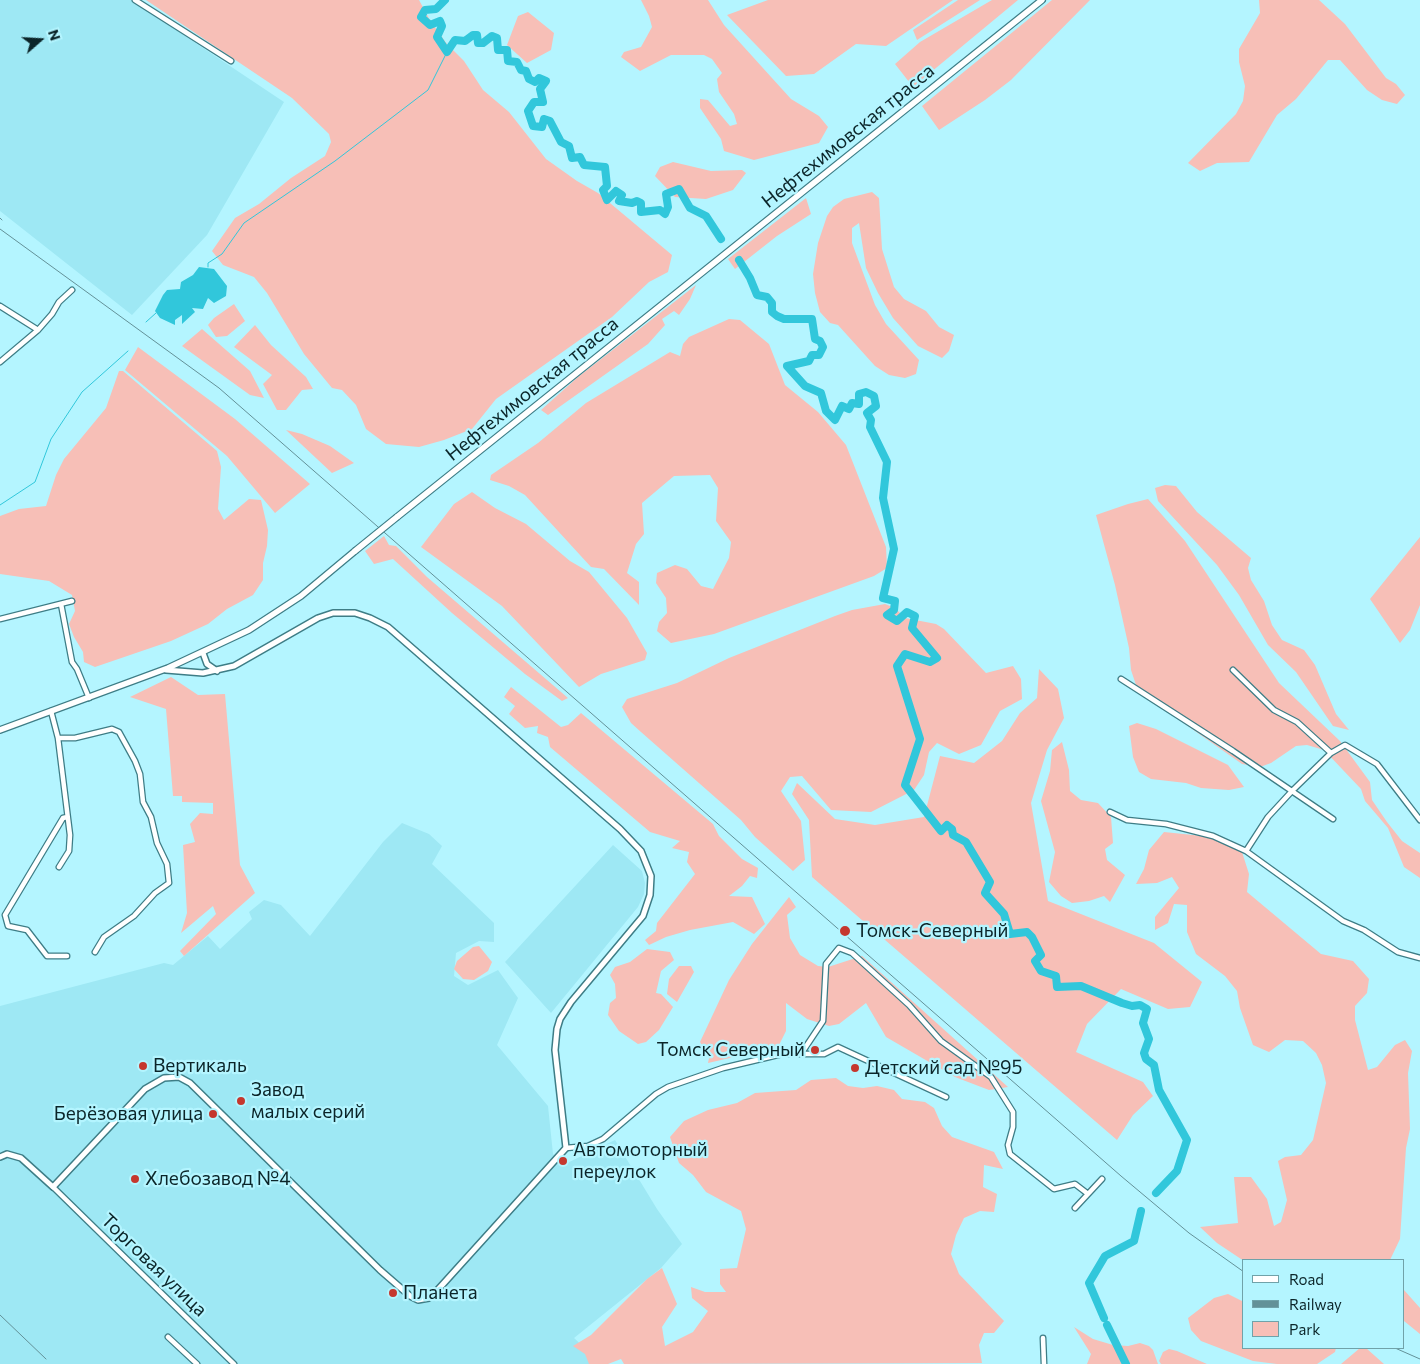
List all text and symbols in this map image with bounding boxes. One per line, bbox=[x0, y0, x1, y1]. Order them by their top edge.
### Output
north arrow bbox=[15, 15, 65, 65]
text: N bbox=[45, 27, 64, 43]
street label: Нефтехимовская трасса bbox=[757, 59, 939, 213]
street label: Нефтехимовская трасса bbox=[441, 312, 623, 466]
place label: Томск-Северный bbox=[856, 920, 1008, 942]
marker: Томск-Северный bbox=[838, 924, 852, 938]
place label: Томск Северный bbox=[657, 1039, 805, 1061]
marker: Томск Северный bbox=[809, 1044, 821, 1056]
place label: Вертикаль bbox=[153, 1055, 247, 1077]
place label: Детский сад №95 bbox=[865, 1057, 1022, 1079]
marker: Вертикаль bbox=[137, 1060, 149, 1072]
marker: Детский сад №95 bbox=[849, 1062, 861, 1074]
place label: Завод малых серий bbox=[251, 1079, 365, 1123]
marker: Завод малых серий bbox=[235, 1095, 247, 1107]
place label: Берёзовая улица bbox=[54, 1103, 203, 1125]
marker: Берёзовая улица bbox=[207, 1108, 219, 1120]
place label: Автомоторный переулок bbox=[573, 1139, 708, 1183]
marker: Автомоторный переулок bbox=[557, 1155, 569, 1167]
place label: Хлебозавод №4 bbox=[145, 1168, 291, 1190]
marker: Хлебозавод №4 bbox=[129, 1173, 141, 1185]
street label: Торговая улица bbox=[96, 1209, 212, 1321]
legend bbox=[1242, 1259, 1405, 1349]
text: Road bbox=[1289, 1270, 1324, 1288]
place label: Планета bbox=[403, 1282, 478, 1304]
marker: Планета bbox=[387, 1287, 399, 1299]
text: Railway bbox=[1289, 1295, 1342, 1313]
text: Park bbox=[1289, 1320, 1320, 1338]

